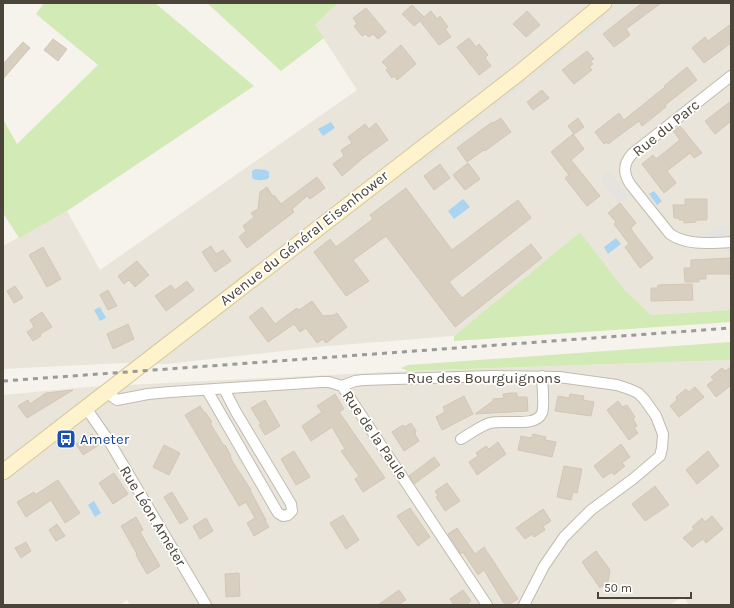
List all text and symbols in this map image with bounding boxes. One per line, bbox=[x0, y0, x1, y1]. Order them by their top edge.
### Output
street label: Rue du Parc bbox=[629, 96, 703, 160]
street label: Avenue du Général Eisenhower bbox=[216, 166, 392, 309]
street label: Rue des Bourguignons bbox=[407, 369, 561, 387]
street label: Rue de la Paule bbox=[339, 387, 411, 483]
bus stop icon: Ameter bbox=[55, 428, 77, 450]
place label: Ameter bbox=[80, 430, 130, 448]
street label: Rue Léon Ameter bbox=[116, 462, 190, 570]
scale bar bbox=[598, 574, 691, 600]
text: 50 m bbox=[604, 581, 632, 595]

